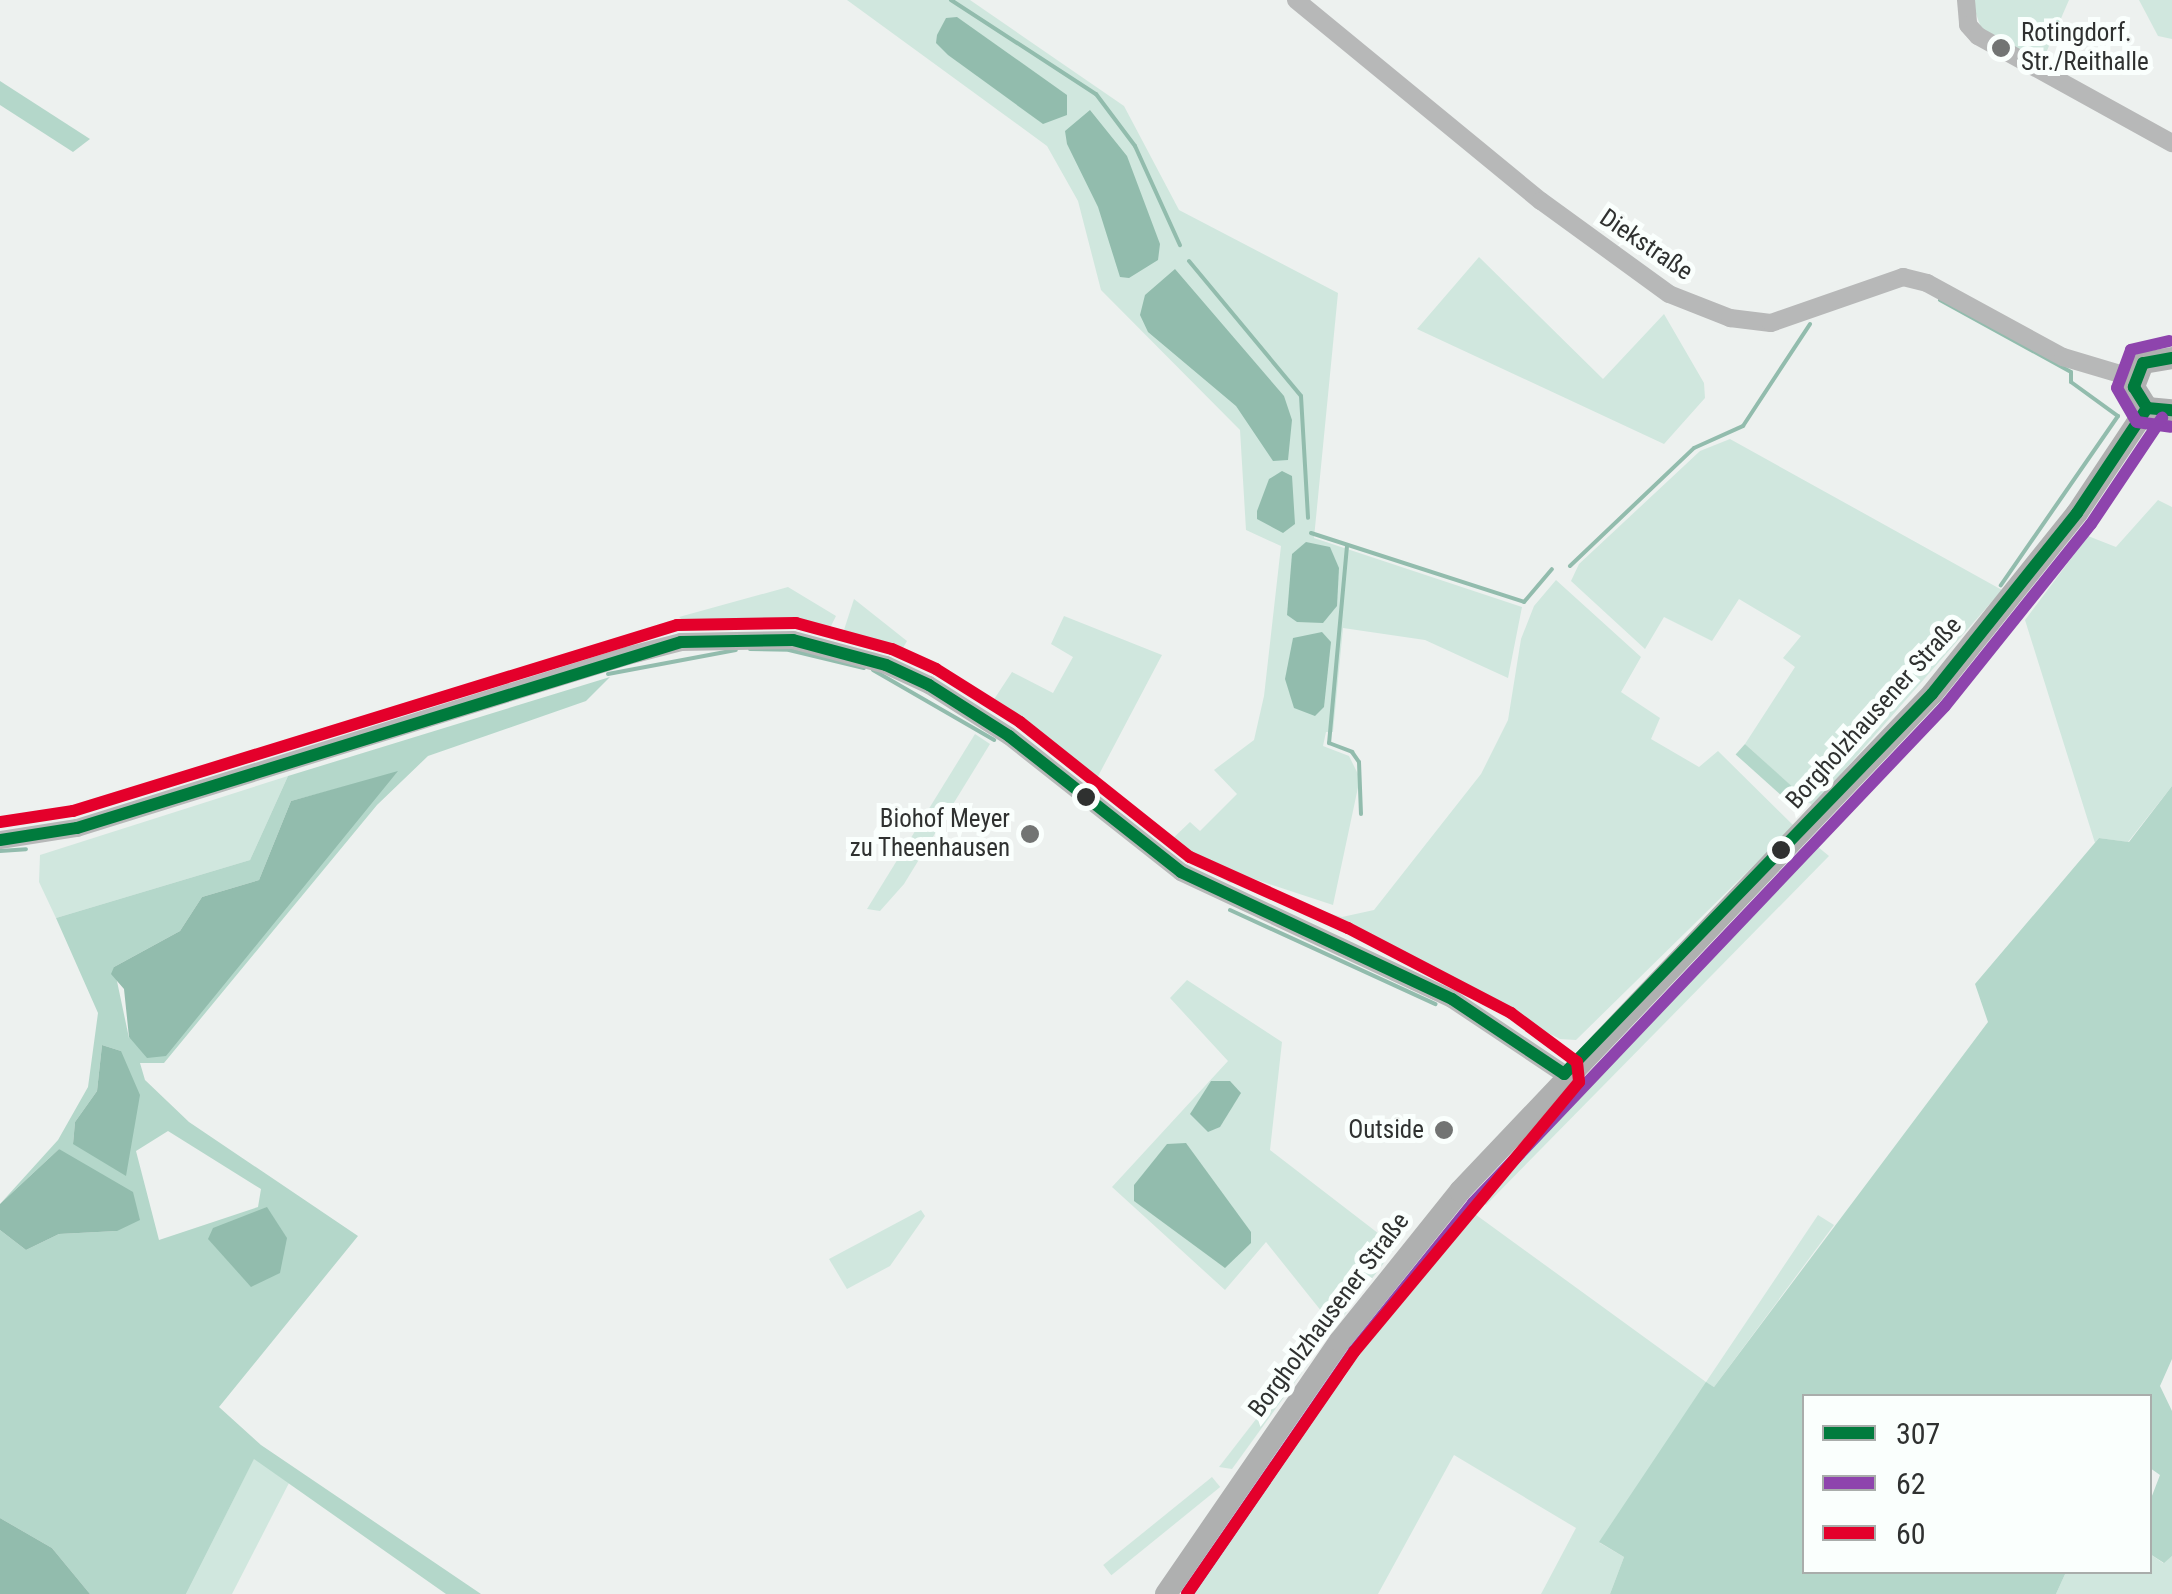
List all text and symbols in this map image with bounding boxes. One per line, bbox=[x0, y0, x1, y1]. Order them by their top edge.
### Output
place label: Rotingdorf. Str./Reithalle bbox=[2021, 19, 2149, 78]
marker: Rotingdorf. Str./Reithalle bbox=[1990, 37, 2012, 59]
street label: Diekstraße bbox=[1594, 203, 1698, 287]
street label: Borgholzhausener Straße bbox=[1780, 611, 1968, 815]
unlabelled marker bbox=[1076, 787, 1096, 807]
place label: Biohof Meyer zu Theenhausen bbox=[849, 805, 1010, 864]
marker: Biohof Meyer zu Theenhausen bbox=[1019, 823, 1041, 845]
unlabelled marker bbox=[1771, 840, 1791, 860]
place label: Outside bbox=[1348, 1115, 1424, 1145]
marker: Outside bbox=[1433, 1119, 1455, 1141]
street label: Borgholzhausener Straße bbox=[1242, 1207, 1416, 1423]
legend bbox=[1802, 1394, 2152, 1574]
text: 307 bbox=[1896, 1416, 1940, 1451]
text: 62 bbox=[1896, 1466, 1926, 1501]
text: 60 bbox=[1896, 1516, 1926, 1551]

